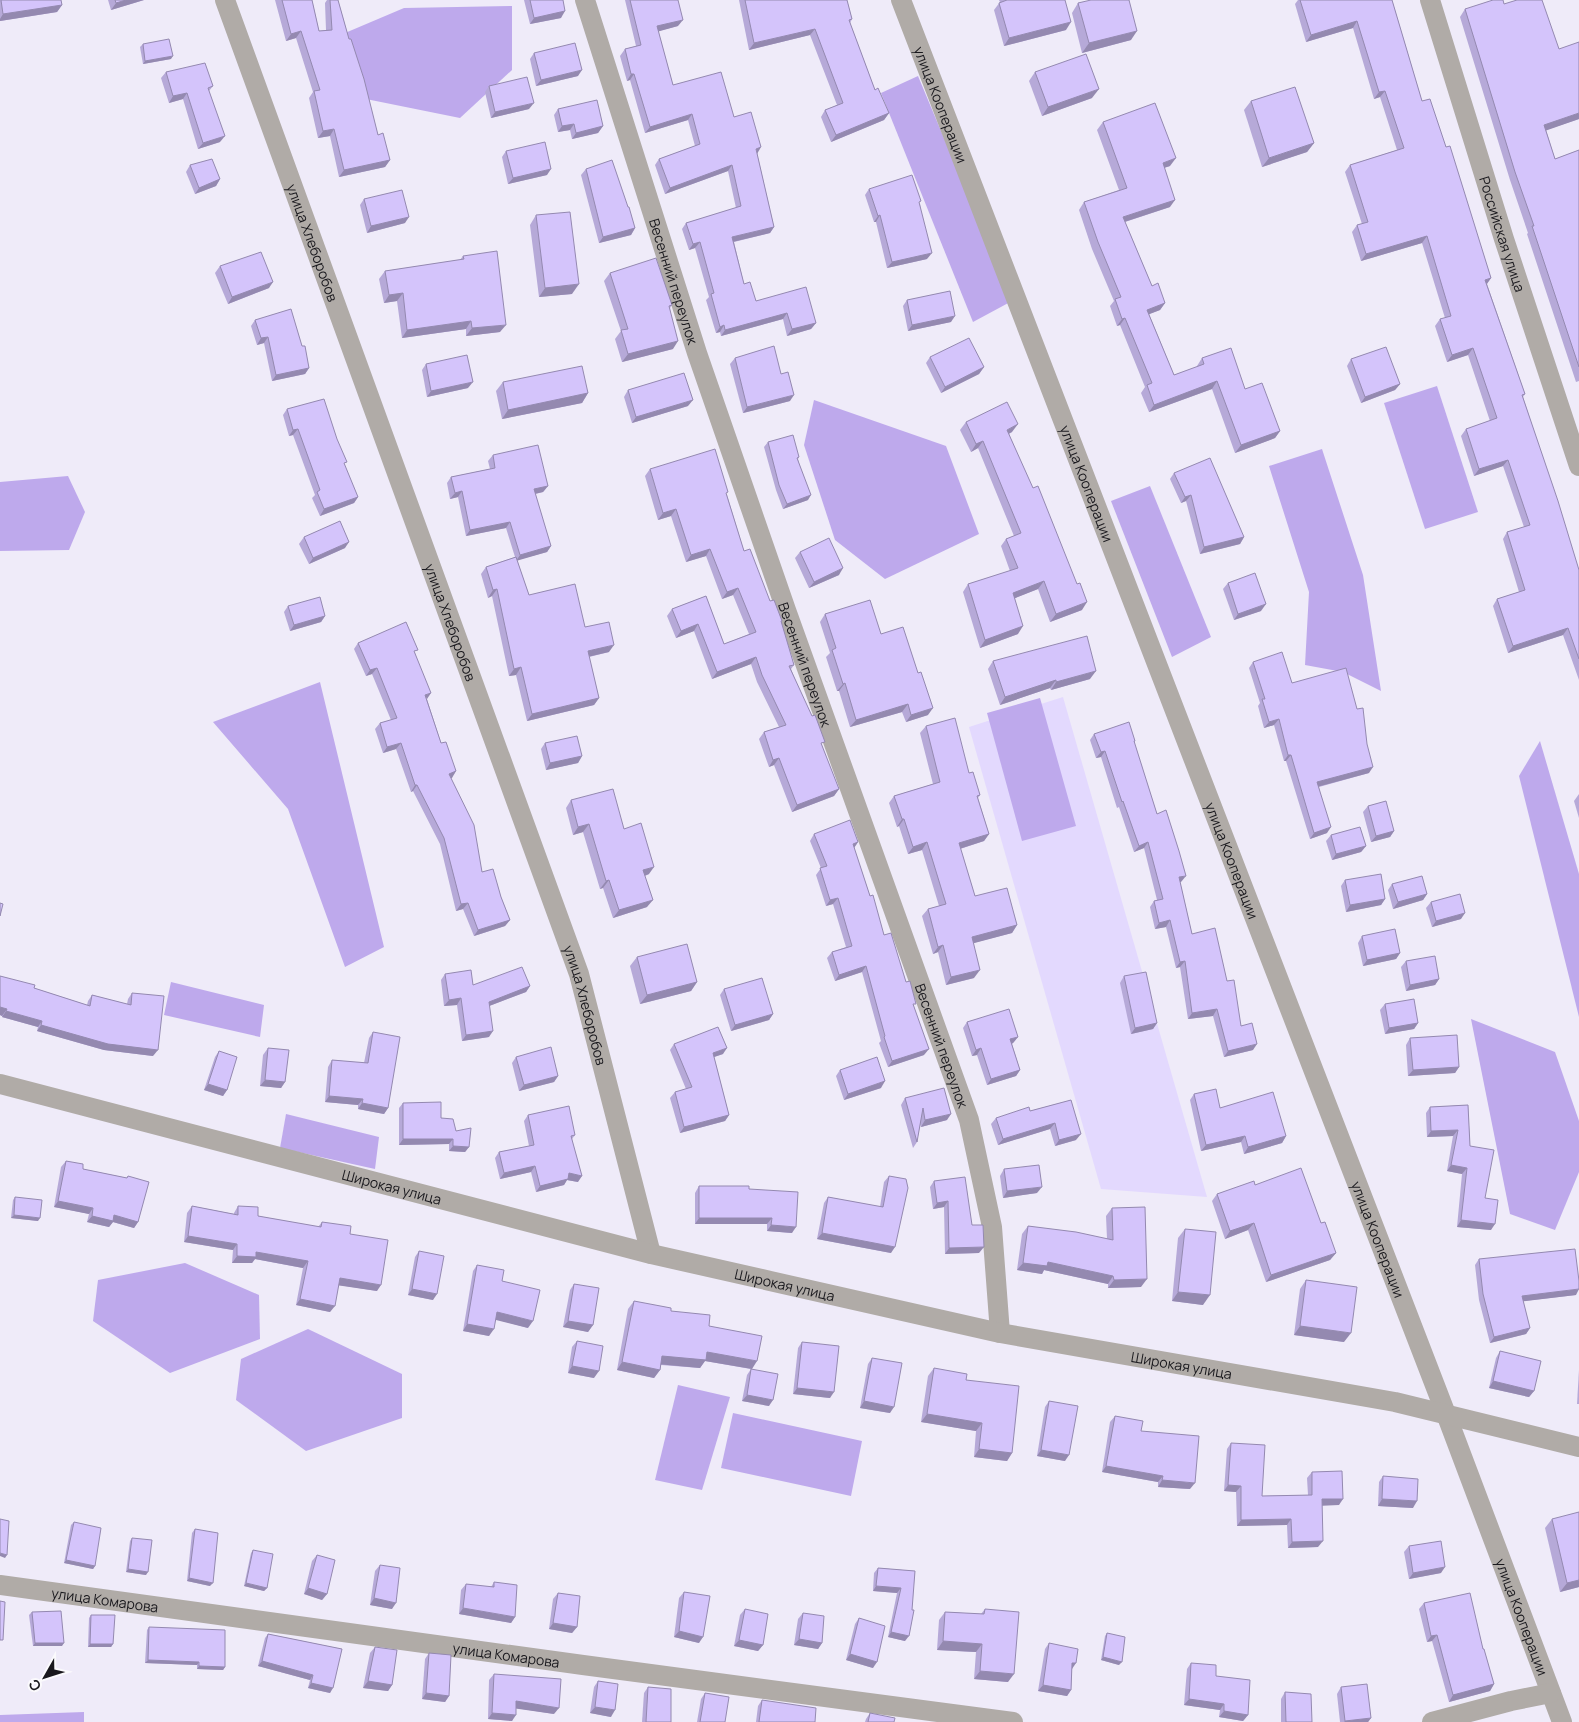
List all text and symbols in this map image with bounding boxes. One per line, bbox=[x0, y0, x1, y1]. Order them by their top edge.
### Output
street label: улица Кооперации bbox=[910, 43, 972, 166]
street label: Российская улица bbox=[1476, 174, 1530, 294]
street label: улица Хлеборобов bbox=[283, 181, 343, 304]
street label: Весенний переулок bbox=[645, 216, 703, 347]
street label: улица Кооперации bbox=[1056, 422, 1118, 544]
street label: улица Хлеборобов bbox=[421, 561, 481, 684]
street label: Весенний переулок bbox=[774, 600, 837, 730]
street label: улица Кооперации bbox=[1202, 799, 1264, 921]
street label: улица Хлеборобов bbox=[560, 942, 612, 1067]
street label: Весенний переулок bbox=[911, 981, 974, 1111]
street label: Широкая улица bbox=[340, 1164, 444, 1208]
street label: улица Кооперации bbox=[1348, 1178, 1410, 1300]
street label: Широкая улица bbox=[733, 1264, 837, 1305]
street label: Широкая улица bbox=[1130, 1347, 1234, 1383]
street label: улица Кооперации bbox=[1492, 1556, 1553, 1678]
street label: улица Комарова bbox=[50, 1583, 160, 1616]
street label: улица Комарова bbox=[452, 1638, 561, 1671]
north arrow bbox=[20, 1652, 70, 1702]
text: С bbox=[24, 1675, 45, 1695]

